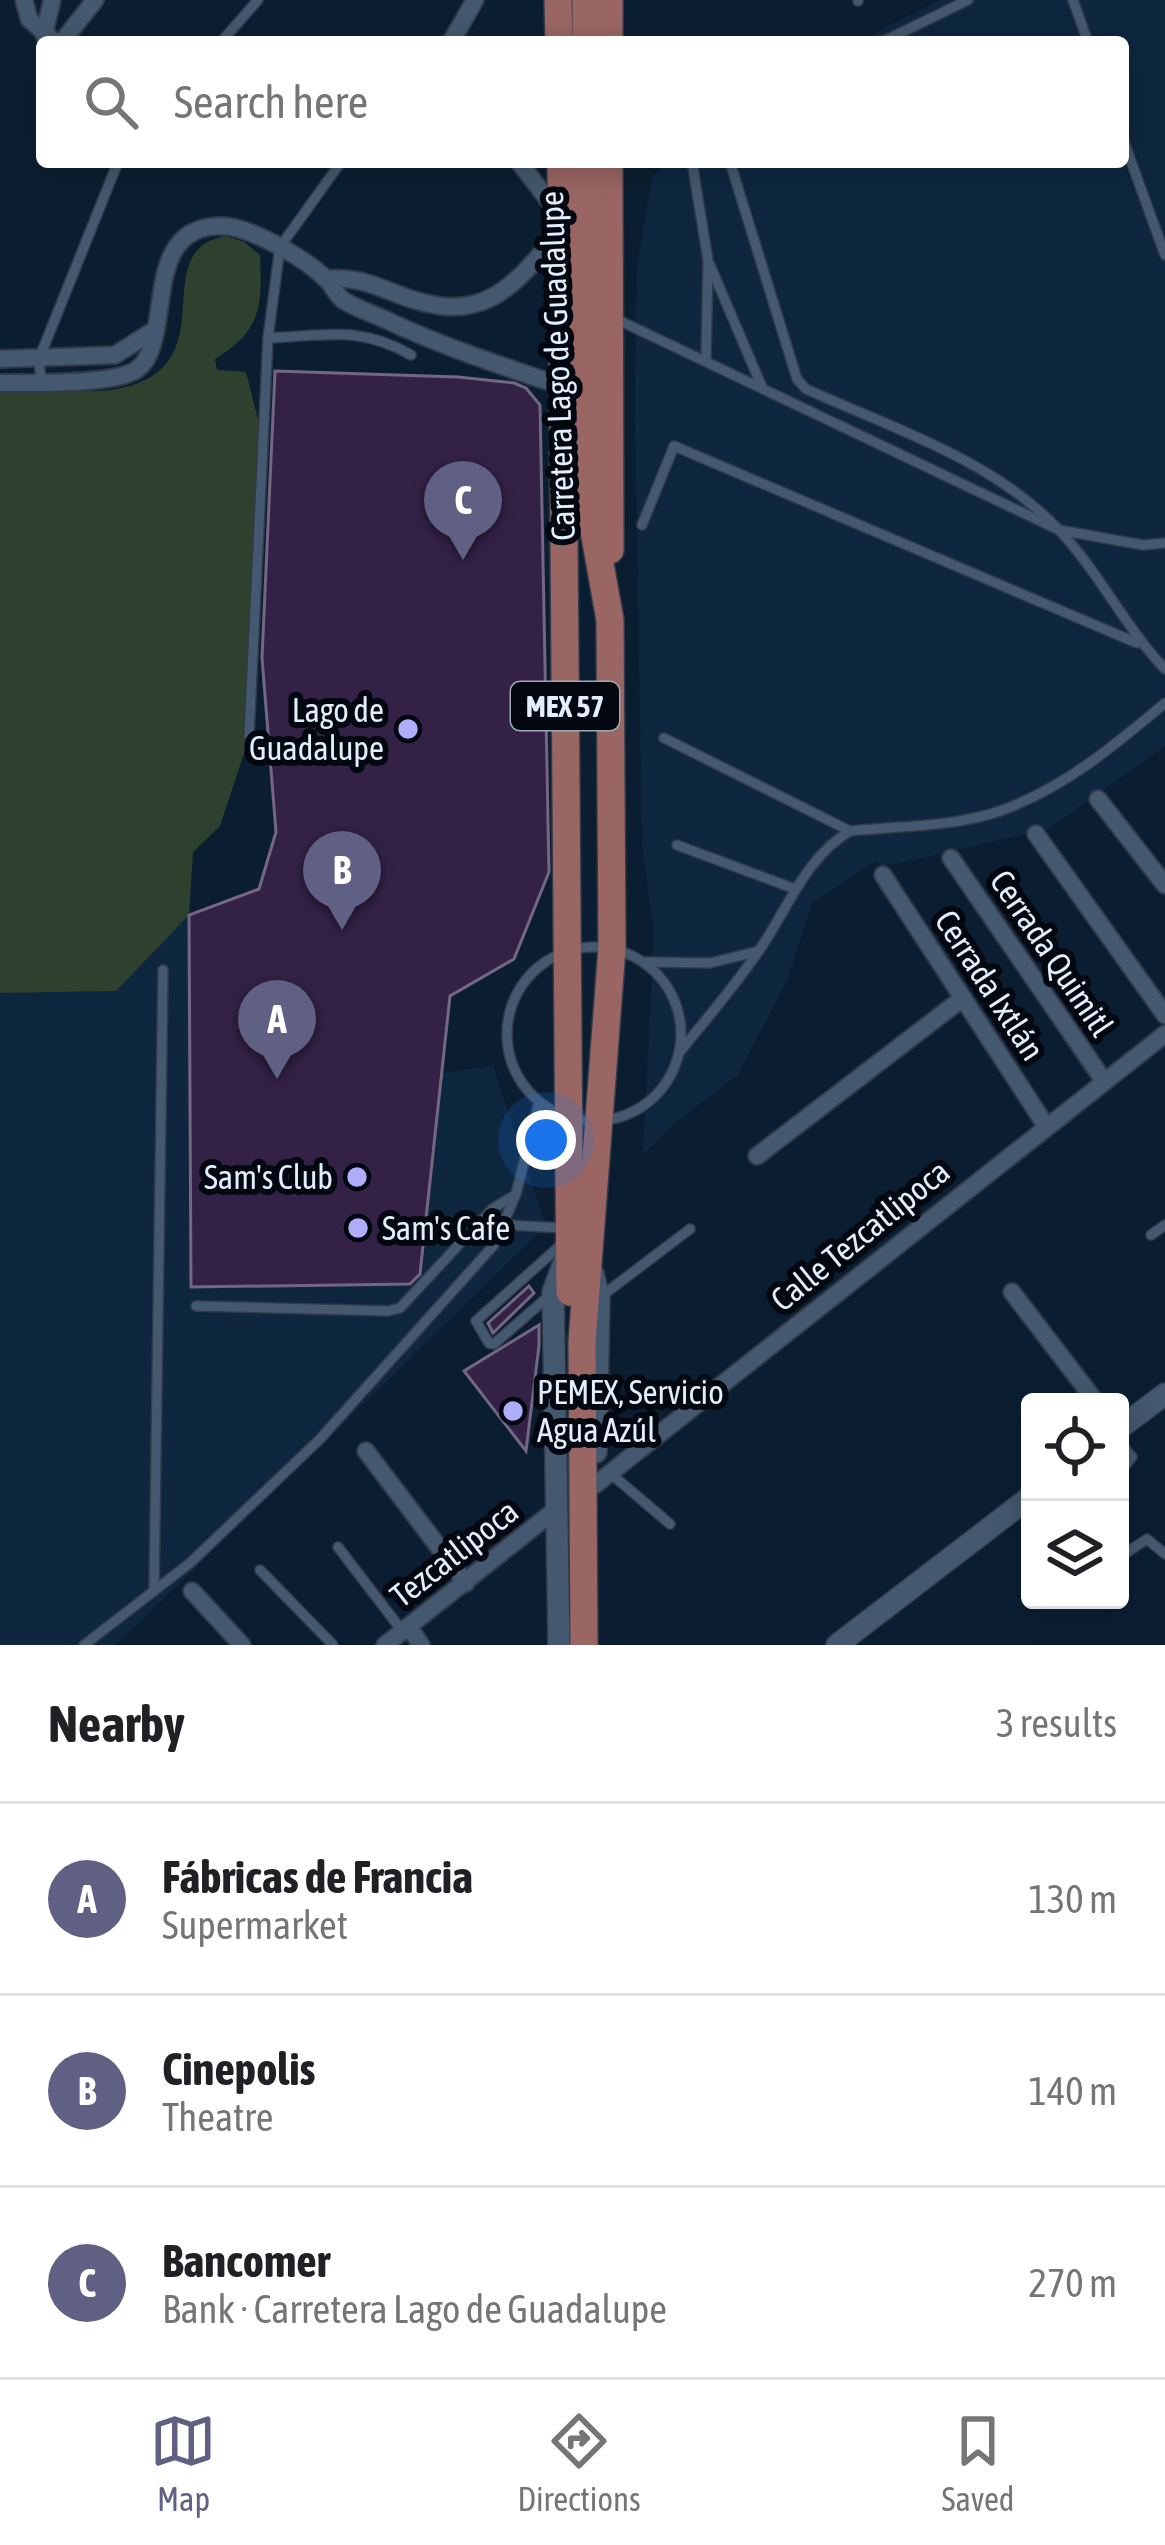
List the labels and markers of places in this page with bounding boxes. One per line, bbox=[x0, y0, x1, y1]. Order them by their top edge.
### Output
pin: C bbox=[424, 461, 502, 560]
place label: Lago de Guadalupe bbox=[249, 691, 384, 767]
marker: Lago de Guadalupe bbox=[395, 716, 421, 742]
pin: B bbox=[303, 831, 381, 930]
pin: A bbox=[238, 980, 316, 1079]
place label: Sam's Club bbox=[204, 1158, 333, 1196]
marker: Sam's Club bbox=[344, 1164, 370, 1190]
place label: Sam's Cafe bbox=[382, 1209, 510, 1247]
marker: Sam's Cafe bbox=[345, 1215, 371, 1241]
place label: PEMEX, Servicio Agua Azúl bbox=[537, 1373, 724, 1449]
marker: PEMEX, Servicio Agua Azúl bbox=[500, 1398, 526, 1424]

